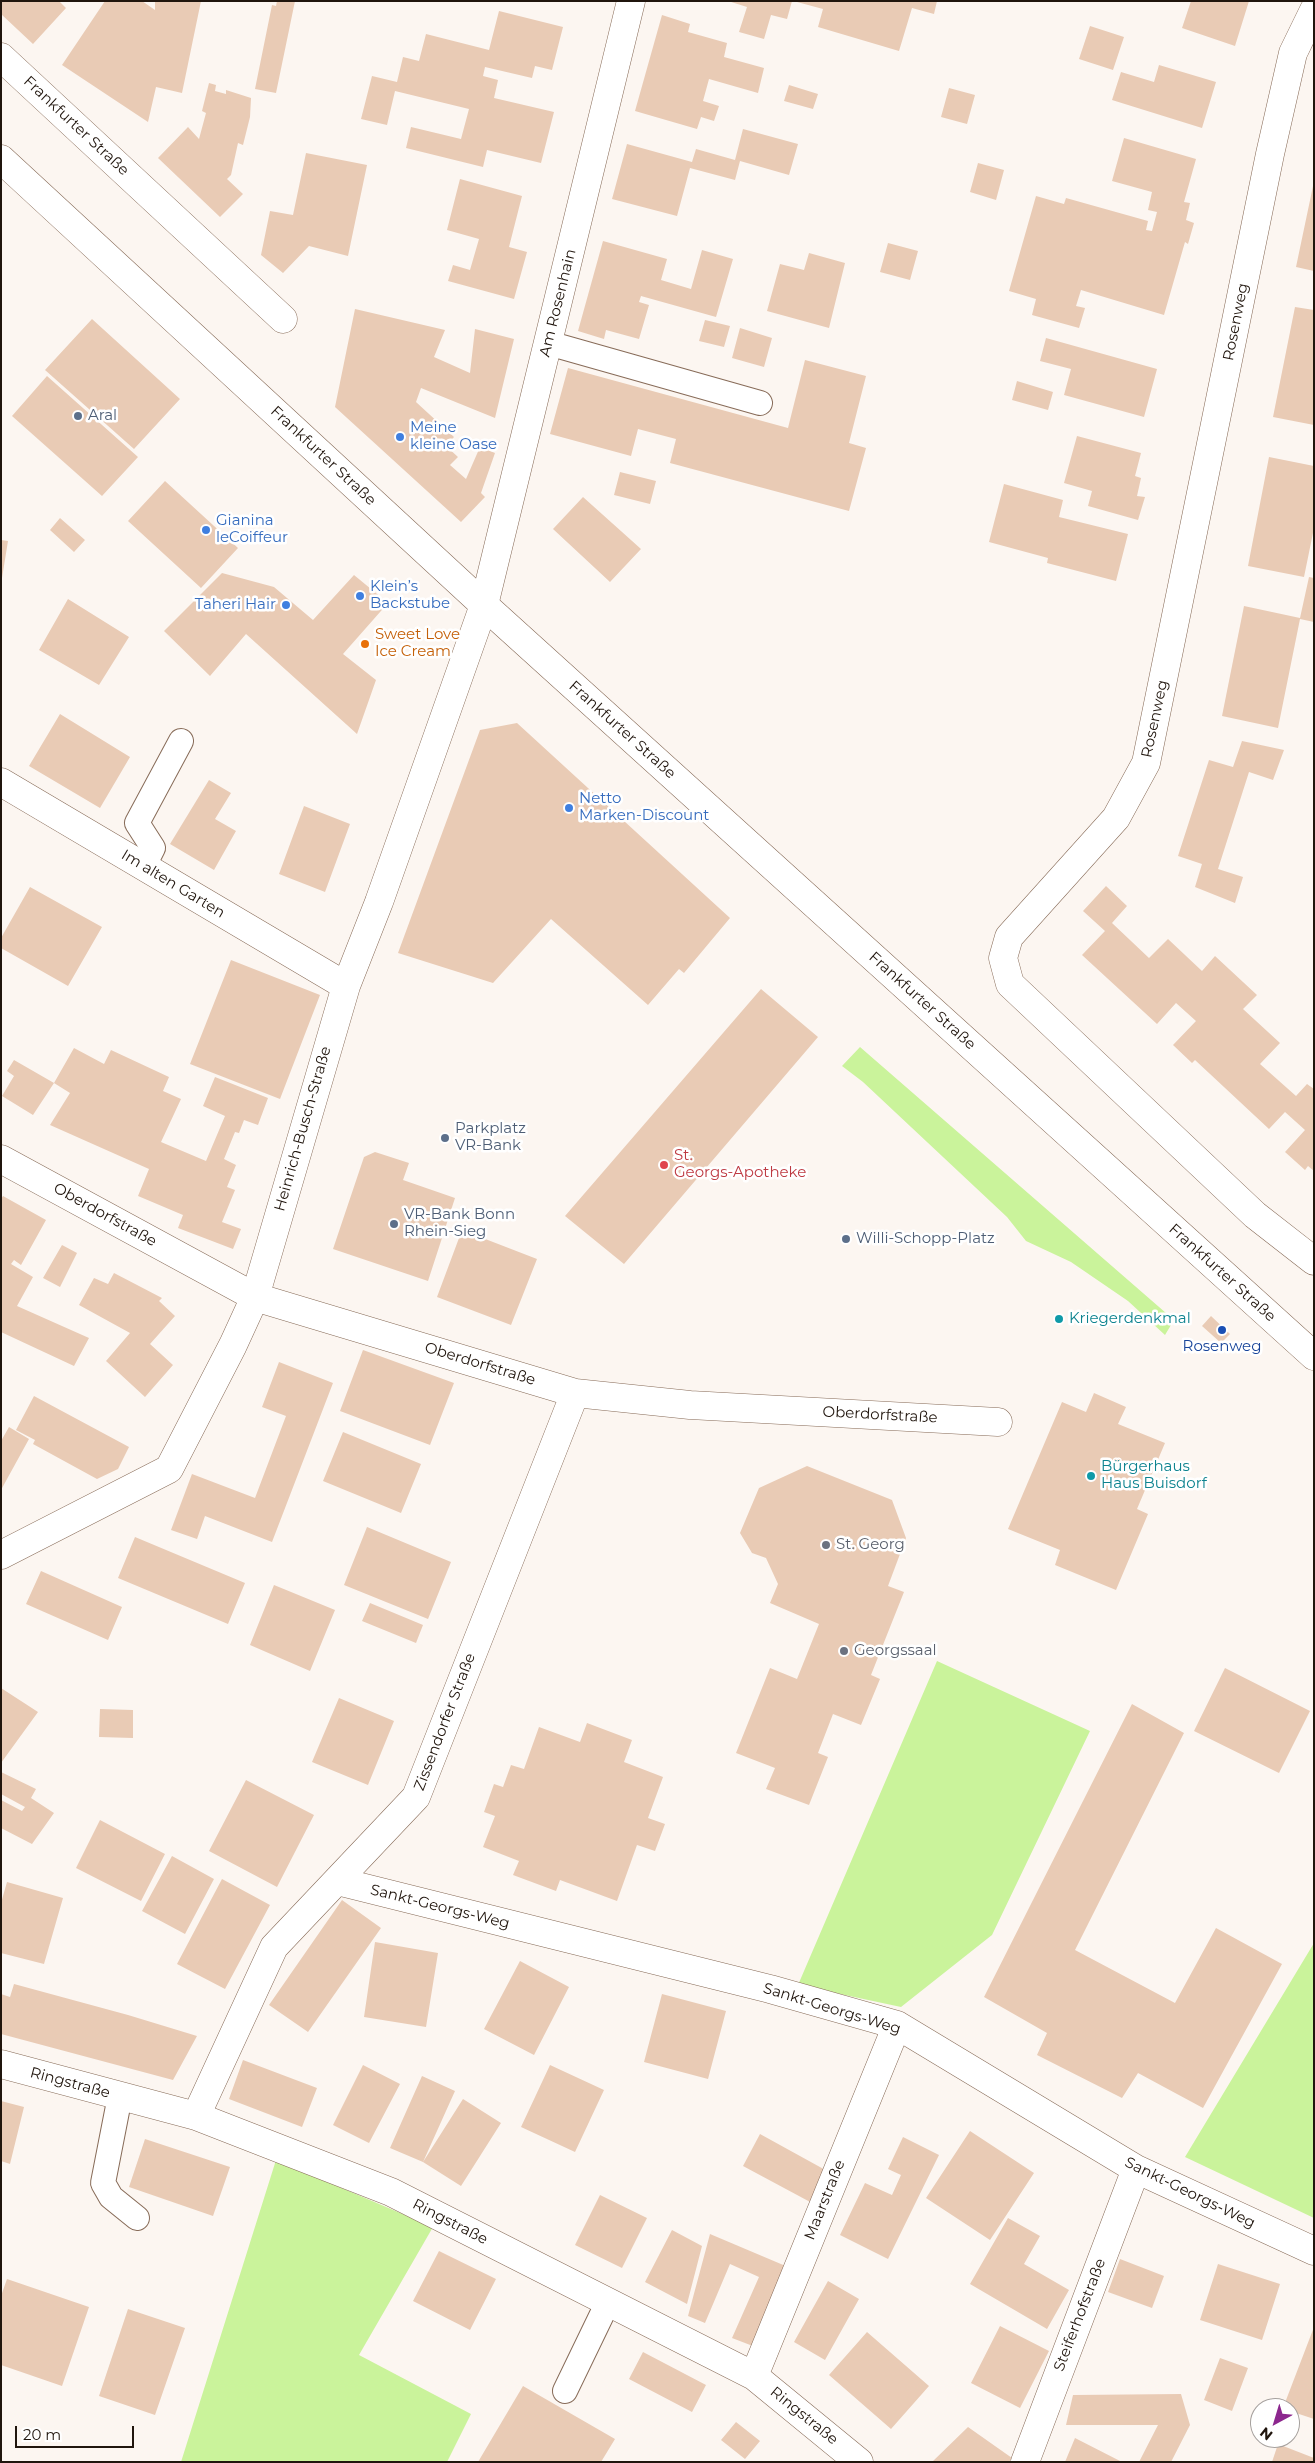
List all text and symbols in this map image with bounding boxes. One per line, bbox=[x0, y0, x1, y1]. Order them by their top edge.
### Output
street label: Frankfurter Straße bbox=[20, 73, 132, 179]
street label: Am Rosenhain bbox=[536, 247, 580, 359]
street label: Rosenweg bbox=[1220, 282, 1252, 362]
street label: Frankfurter Straße bbox=[267, 403, 379, 509]
place label: Aral bbox=[88, 407, 117, 425]
marker: Aral bbox=[72, 410, 84, 422]
place label: Meine kleine Oase bbox=[410, 419, 497, 454]
marker: Meine kleine Oase bbox=[394, 431, 406, 443]
place label: Gianina leCoiffeur bbox=[216, 512, 288, 547]
marker: Gianina leCoiffeur bbox=[200, 524, 212, 536]
place label: Klein’s Backstube bbox=[370, 578, 450, 613]
marker: Klein’s Backstube bbox=[354, 590, 366, 602]
place label: Taheri Hair bbox=[195, 596, 276, 614]
marker: Taheri Hair bbox=[280, 599, 292, 611]
place label: Sweet Love Ice Cream bbox=[375, 626, 460, 661]
marker: Sweet Love Ice Cream bbox=[359, 638, 371, 650]
street label: Frankfurter Straße bbox=[565, 677, 679, 783]
street label: Rosenweg bbox=[1138, 679, 1172, 759]
place label: Netto Marken-Discount bbox=[579, 790, 709, 825]
marker: Netto Marken-Discount bbox=[563, 802, 575, 814]
street label: Im alten Garten bbox=[118, 846, 228, 922]
street label: Frankfurter Straße bbox=[865, 948, 979, 1054]
street label: Heinrich-Busch-Straße bbox=[271, 1044, 335, 1214]
place label: Parkplatz VR-Bank bbox=[455, 1120, 526, 1155]
marker: Parkplatz VR-Bank bbox=[439, 1132, 451, 1144]
place label: St. Georgs-Apotheke bbox=[674, 1147, 806, 1182]
marker: St. Georgs-Apotheke bbox=[658, 1159, 670, 1171]
street label: Oberdorfstraße bbox=[50, 1179, 160, 1251]
place label: VR-Bank Bonn Rhein-Sieg bbox=[404, 1206, 515, 1241]
marker: VR-Bank Bonn Rhein-Sieg bbox=[388, 1218, 400, 1230]
street label: Frankfurter Straße bbox=[1165, 1220, 1279, 1326]
place label: Willi-Schopp-Platz bbox=[856, 1230, 995, 1248]
marker: Willi-Schopp-Platz bbox=[840, 1233, 852, 1245]
place label: Kriegerdenkmal bbox=[1069, 1310, 1191, 1328]
marker: Kriegerdenkmal bbox=[1053, 1313, 1065, 1325]
marker: Rosenweg bbox=[1216, 1324, 1228, 1336]
place label: Rosenweg bbox=[1183, 1338, 1261, 1356]
street label: Oberdorfstraße bbox=[422, 1339, 538, 1389]
street label: Oberdorfstraße bbox=[822, 1403, 938, 1427]
place label: Bürgerhaus Haus Buisdorf bbox=[1101, 1458, 1207, 1493]
marker: Bürgerhaus Haus Buisdorf bbox=[1085, 1470, 1097, 1482]
place label: St. Georg bbox=[836, 1536, 905, 1554]
marker: St. Georg bbox=[820, 1539, 832, 1551]
place label: Georgssaal bbox=[854, 1642, 937, 1660]
marker: Georgssaal bbox=[838, 1645, 850, 1657]
street label: Zissendorfer Straße bbox=[410, 1651, 480, 1793]
street label: Sankt-Georgs-Weg bbox=[368, 1881, 512, 1933]
street label: Sankt-Georgs-Weg bbox=[761, 1979, 903, 2039]
street label: Ringstraße bbox=[28, 2064, 112, 2102]
street label: Sankt-Georgs-Weg bbox=[1122, 2154, 1258, 2232]
street label: Maarstraße bbox=[801, 2157, 849, 2243]
street label: Ringstraße bbox=[409, 2195, 491, 2249]
street label: Steiferhofstraße bbox=[1050, 2256, 1110, 2374]
street label: Ringstraße bbox=[766, 2383, 842, 2449]
north arrow bbox=[1250, 2398, 1300, 2448]
scale bar bbox=[18, 2416, 136, 2448]
text: N bbox=[1256, 2423, 1276, 2444]
text: 20 m bbox=[23, 2425, 61, 2444]

